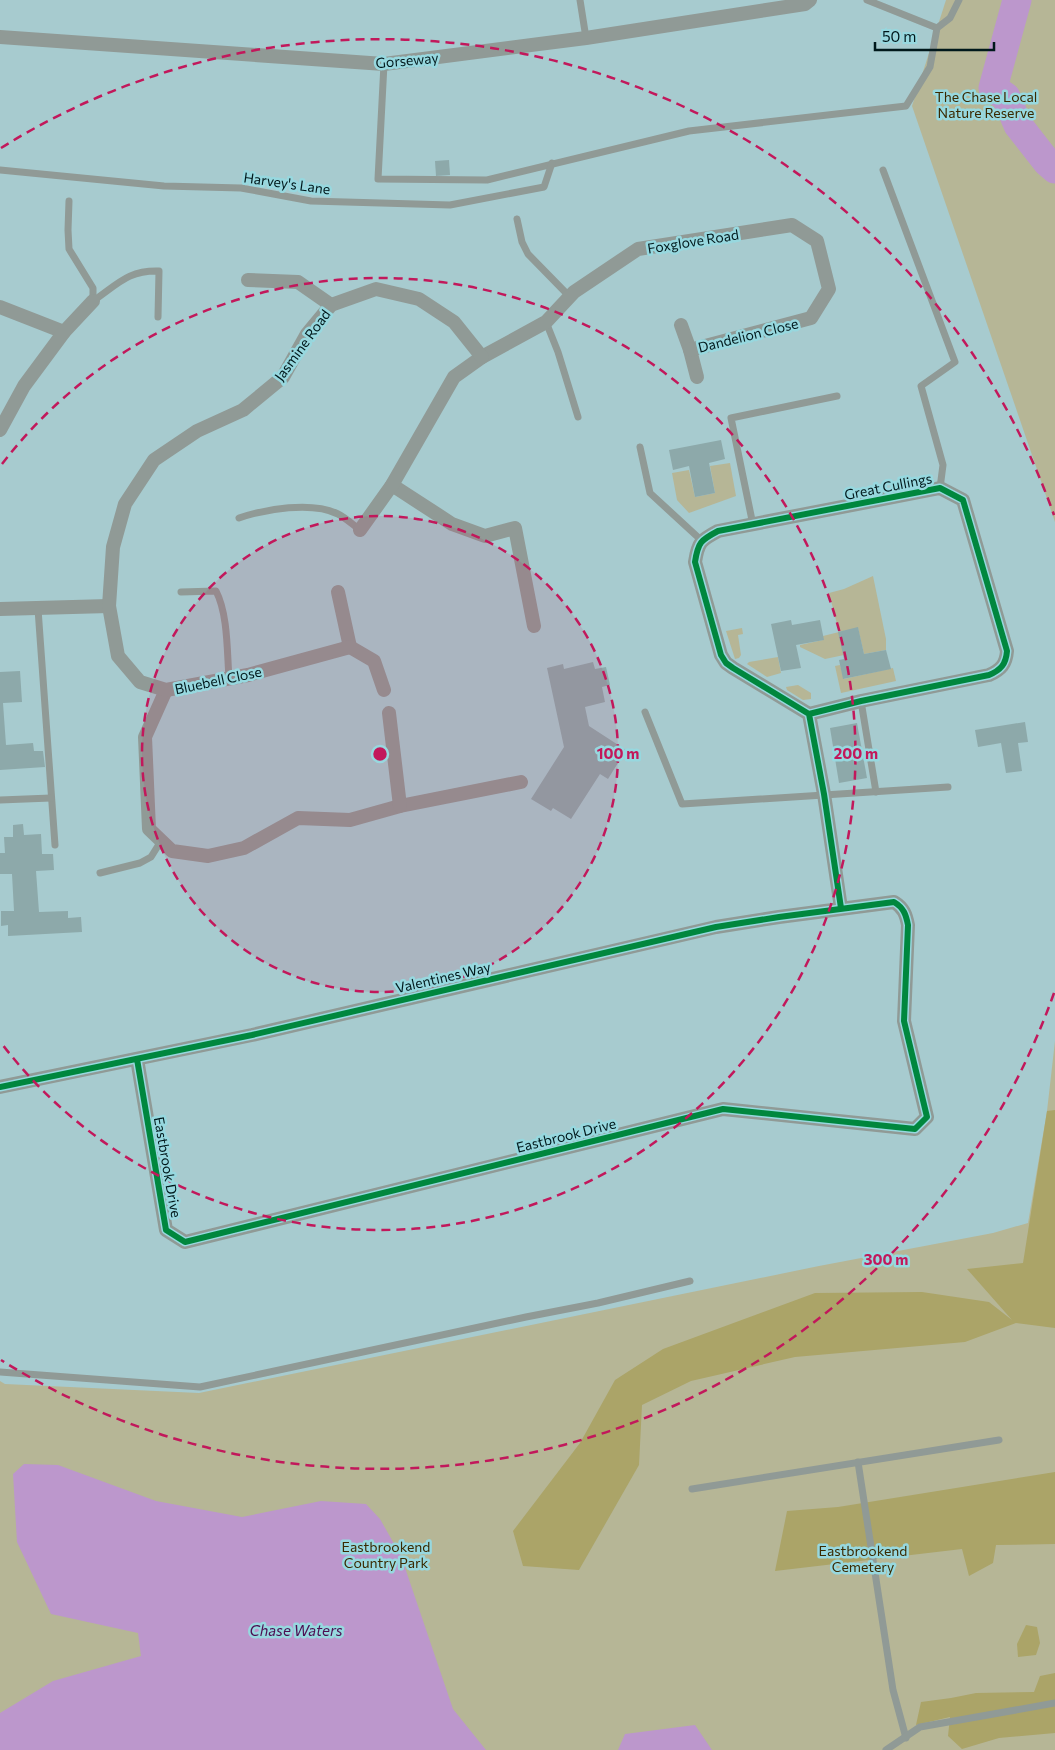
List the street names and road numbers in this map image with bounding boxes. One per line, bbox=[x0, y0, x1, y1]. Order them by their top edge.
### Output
street label: Gorseway bbox=[375, 49, 439, 71]
street label: Harvey's Lane bbox=[243, 168, 331, 198]
street label: Foxglove Road bbox=[646, 225, 740, 257]
street label: Jasmine Road bbox=[270, 306, 334, 384]
street label: Dandelion Close bbox=[696, 314, 800, 356]
street label: Great Cullings bbox=[843, 469, 933, 503]
street label: Bluebell Close bbox=[173, 662, 263, 698]
street label: Valentines Way bbox=[394, 958, 492, 996]
street label: Eastbrook Drive bbox=[514, 1114, 618, 1156]
street label: Eastbrook Drive bbox=[151, 1115, 185, 1219]

